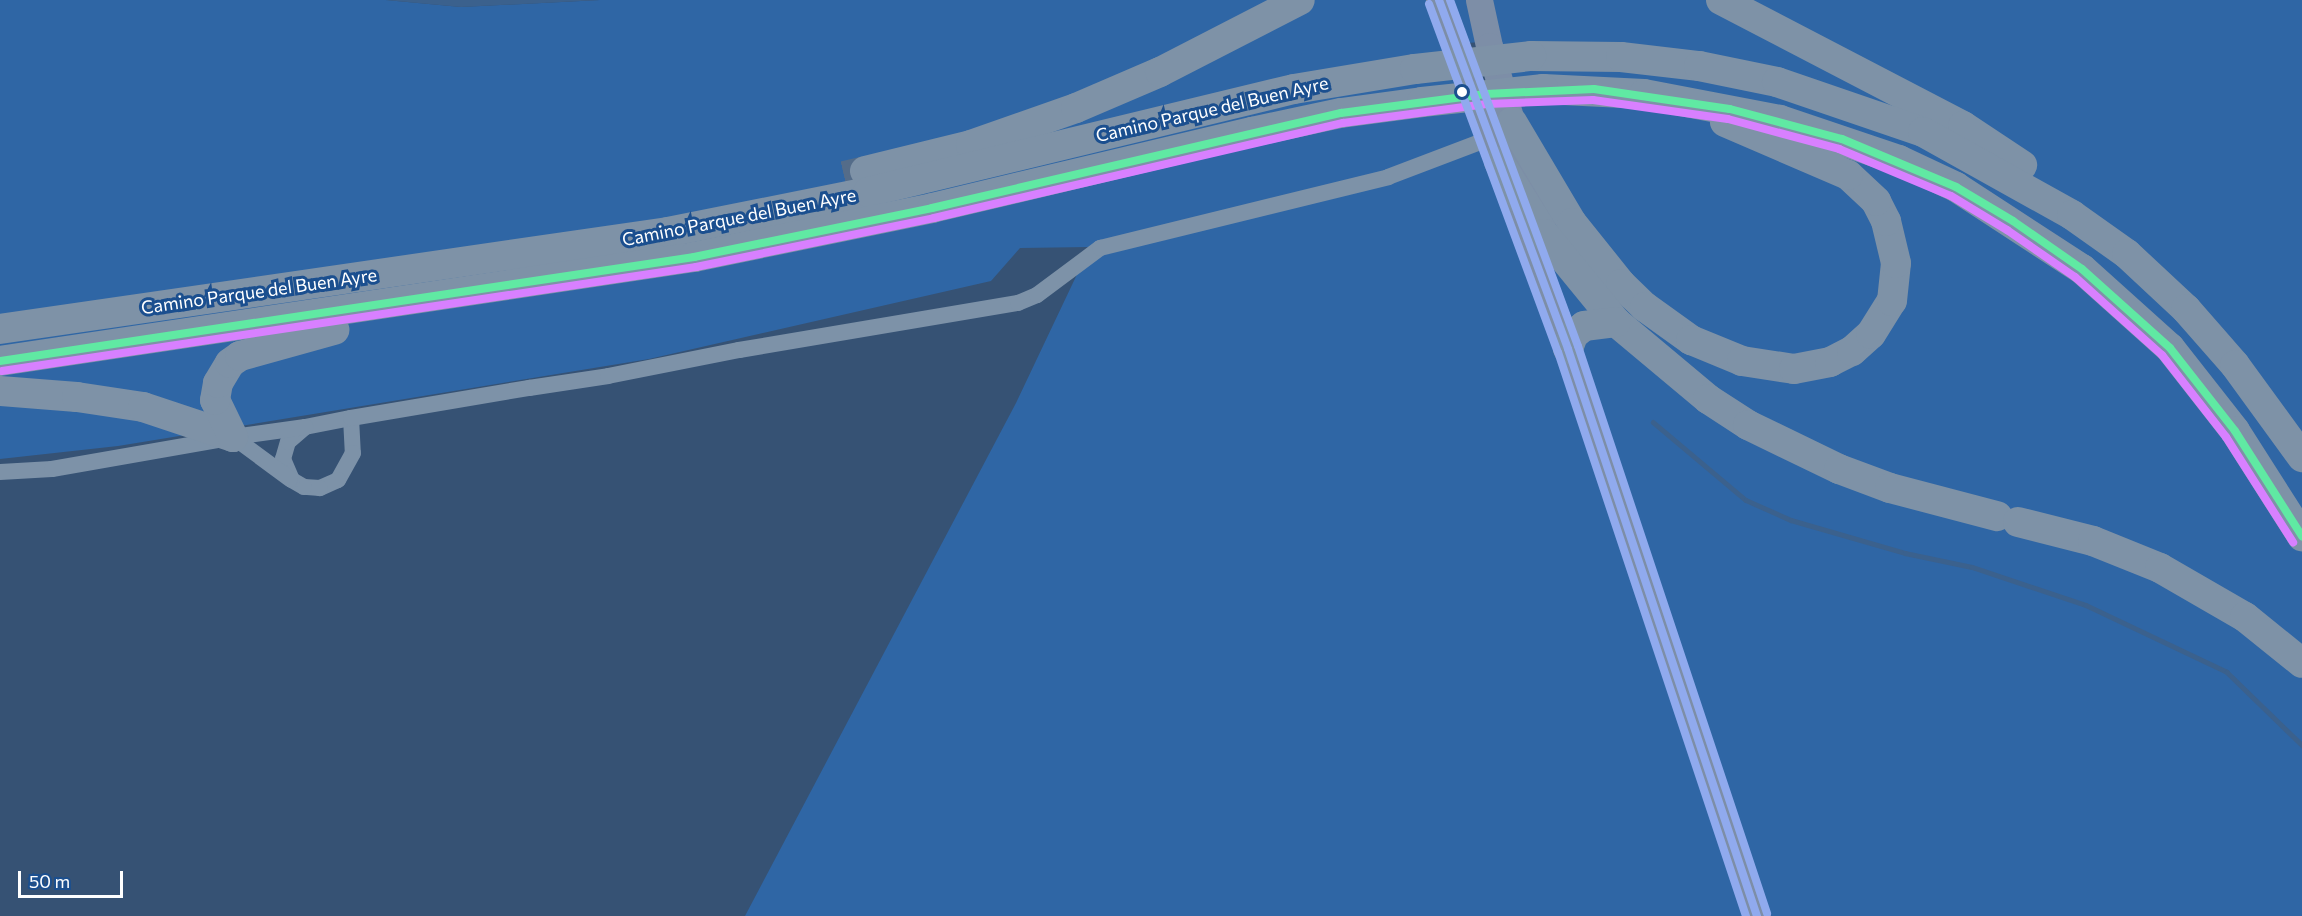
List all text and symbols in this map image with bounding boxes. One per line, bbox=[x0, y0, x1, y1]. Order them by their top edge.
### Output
street label: Camino Parque del Buen Ayre bbox=[1094, 72, 1330, 146]
unlabelled marker bbox=[1456, 86, 1468, 98]
street label: Camino Parque del Buen Ayre bbox=[620, 184, 858, 250]
street label: Camino Parque del Buen Ayre bbox=[140, 264, 378, 318]
scale bar bbox=[21, 859, 126, 897]
text: 50 m bbox=[29, 870, 70, 892]

